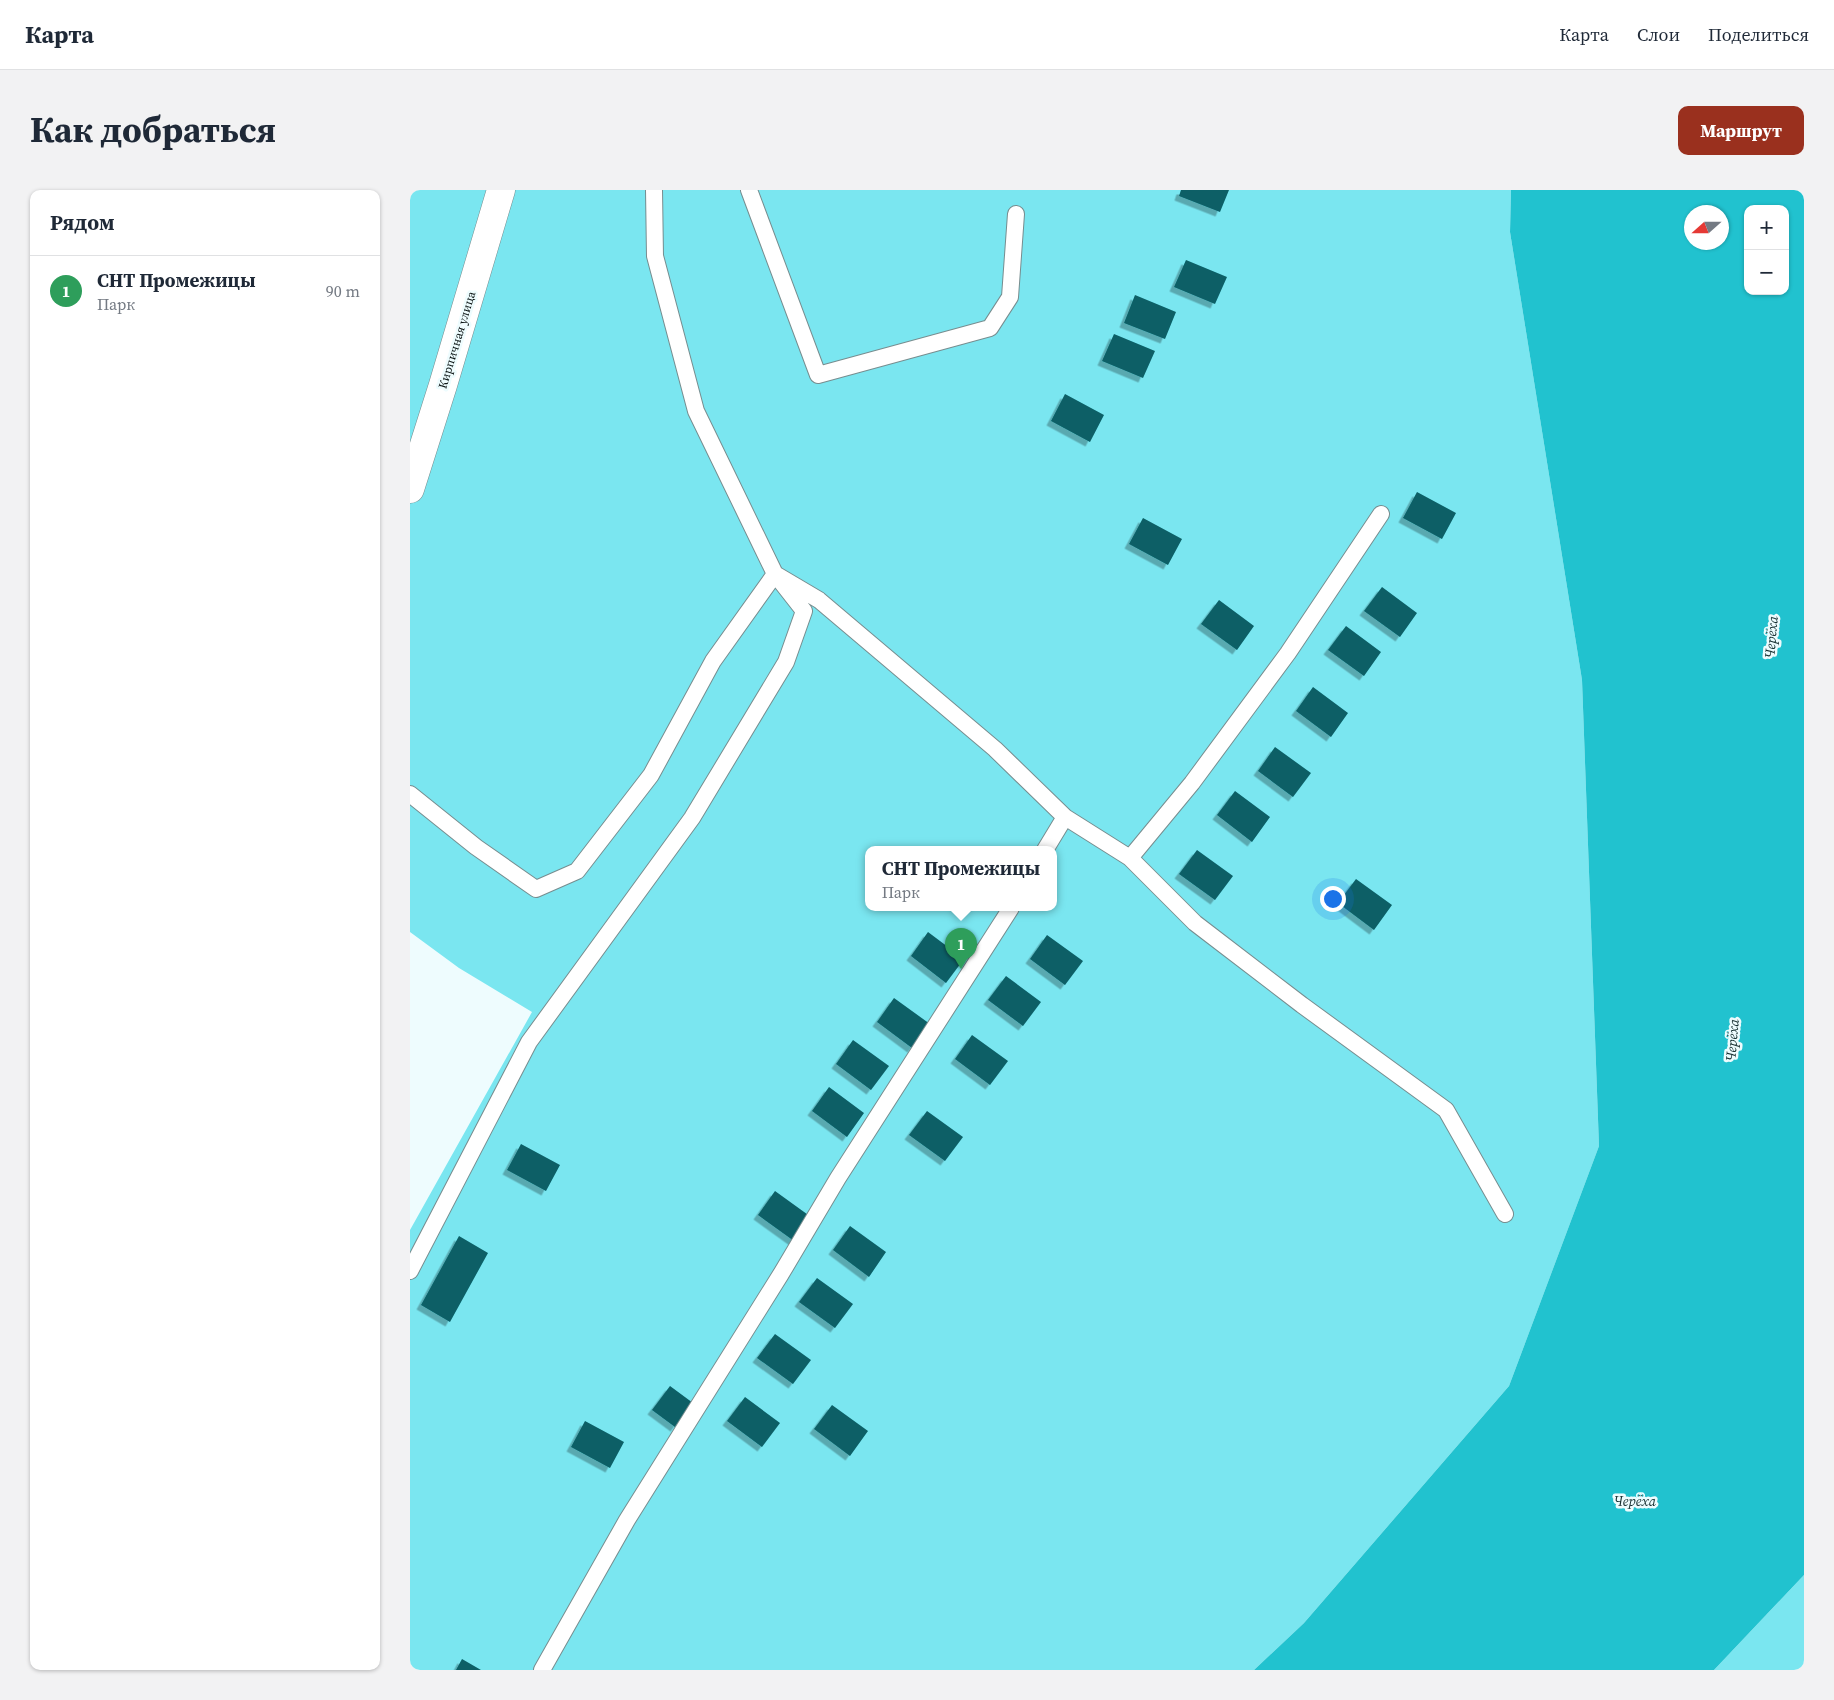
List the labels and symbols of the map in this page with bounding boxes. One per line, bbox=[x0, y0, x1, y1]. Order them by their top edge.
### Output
north arrow bbox=[1684, 205, 1729, 250]
street label: Кирпичная улица bbox=[435, 289, 480, 391]
water label: Черёха bbox=[1759, 614, 1783, 659]
your location bbox=[1320, 886, 1346, 912]
pin: 1 bbox=[945, 928, 977, 969]
water label: Черёха bbox=[1720, 1017, 1744, 1062]
water label: Черёха bbox=[1614, 1491, 1657, 1511]

